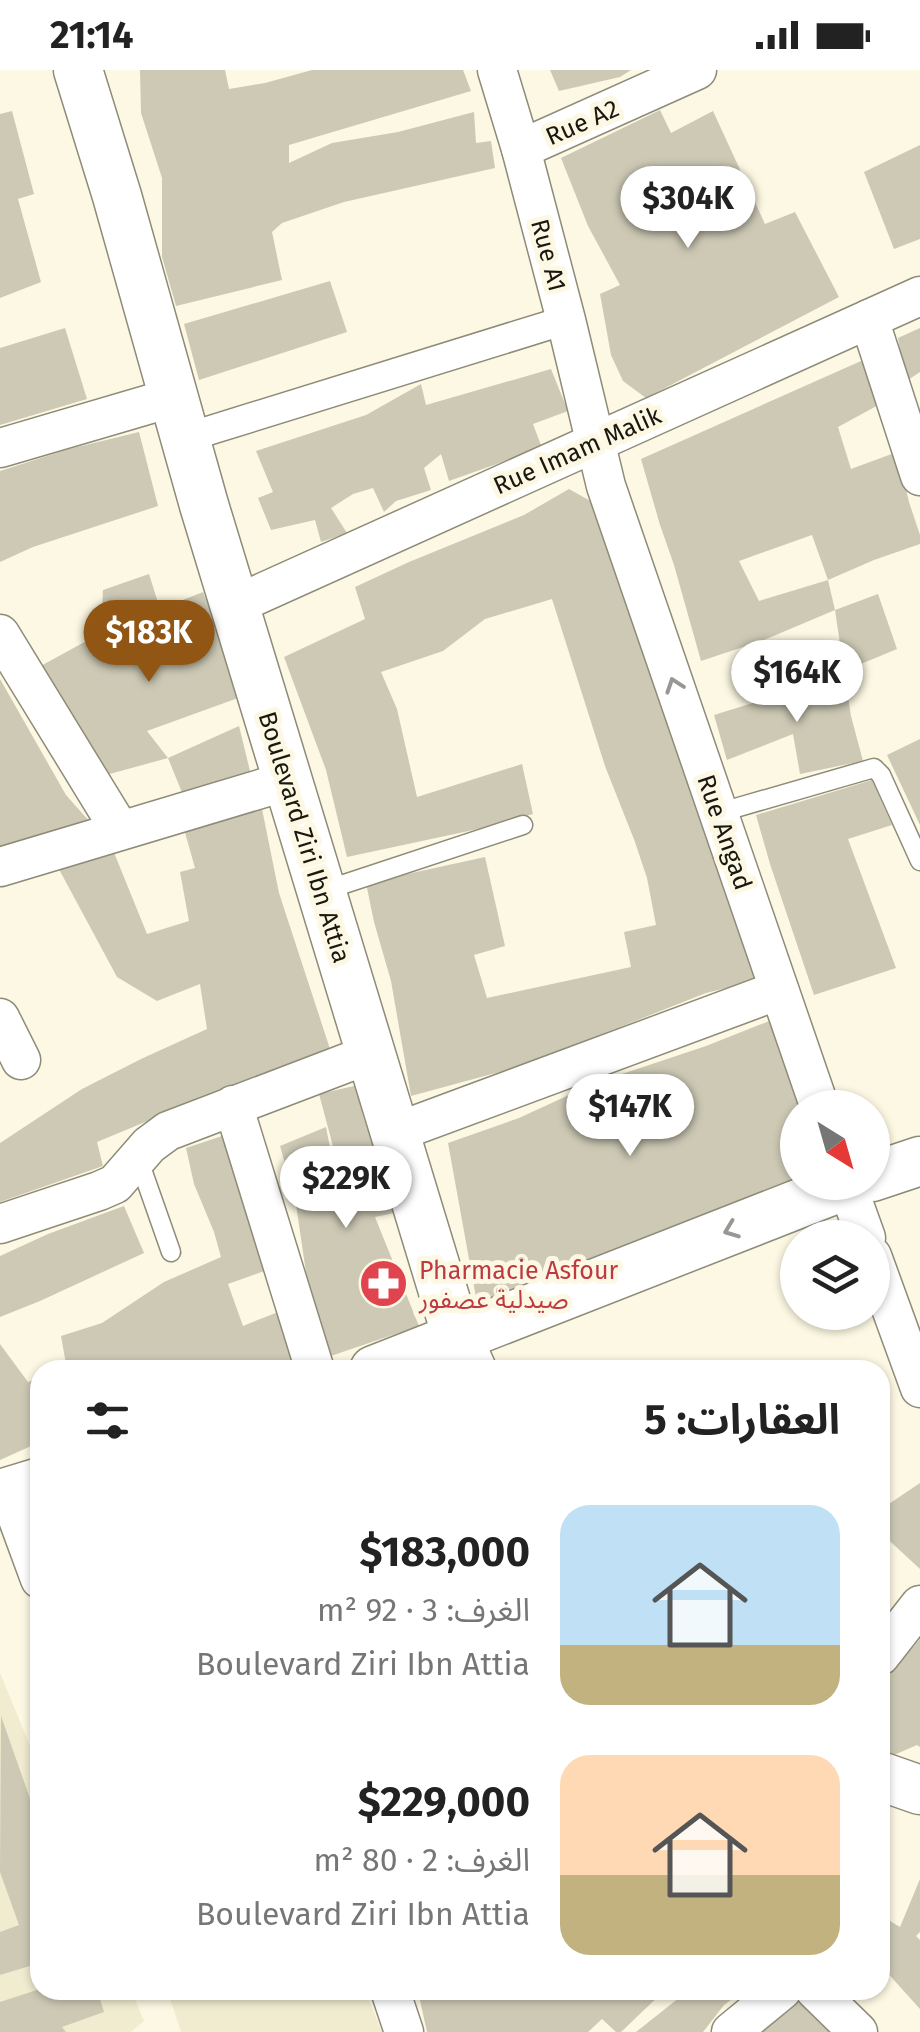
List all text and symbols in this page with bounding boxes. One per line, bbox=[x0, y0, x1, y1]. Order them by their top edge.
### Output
text: 21:14 bbox=[50, 12, 133, 58]
street label: Rue A2 bbox=[541, 94, 624, 152]
pin: $304K bbox=[618, 166, 758, 251]
text: $304K bbox=[642, 179, 734, 217]
street label: Rue A1 bbox=[524, 216, 572, 295]
street label: Rue Imam Malik bbox=[489, 400, 666, 501]
pin: $183K bbox=[79, 600, 219, 685]
text: $183K bbox=[106, 613, 192, 651]
pin: $164K bbox=[727, 640, 867, 725]
text: $164K bbox=[753, 653, 841, 691]
one-way arrow bbox=[665, 677, 686, 694]
street label: Boulevard Ziri Ibn Attia bbox=[252, 708, 357, 966]
street label: Rue Angad bbox=[690, 771, 758, 894]
pin: $147K bbox=[560, 1074, 700, 1159]
text: $147K bbox=[588, 1087, 672, 1125]
north arrow bbox=[780, 1090, 890, 1200]
map controls bbox=[780, 1090, 890, 1330]
pin: $229K bbox=[276, 1146, 416, 1231]
text: $229K bbox=[302, 1159, 390, 1197]
one-way arrow bbox=[723, 1219, 741, 1239]
button: layers bbox=[780, 1220, 890, 1330]
place label: Pharmacie Asfour صيدلية عصفور bbox=[418, 1256, 618, 1315]
pharmacy icon: Pharmacie Asfour صيدلية عصفور bbox=[358, 1258, 410, 1310]
icon: filters bbox=[80, 1393, 135, 1448]
text: العقارات: 5 bbox=[644, 1395, 840, 1445]
text: $183,000 bbox=[360, 1527, 530, 1577]
icon: home bbox=[640, 1545, 760, 1665]
text: الغرف: 3 · 92 m² bbox=[317, 1591, 530, 1629]
text: Boulevard Ziri Ibn Attia bbox=[196, 1645, 530, 1683]
text: $229,000 bbox=[358, 1777, 530, 1827]
icon: home bbox=[640, 1795, 760, 1915]
text: الغرف: 2 · 80 m² bbox=[314, 1841, 530, 1879]
text: Boulevard Ziri Ibn Attia bbox=[196, 1895, 530, 1933]

